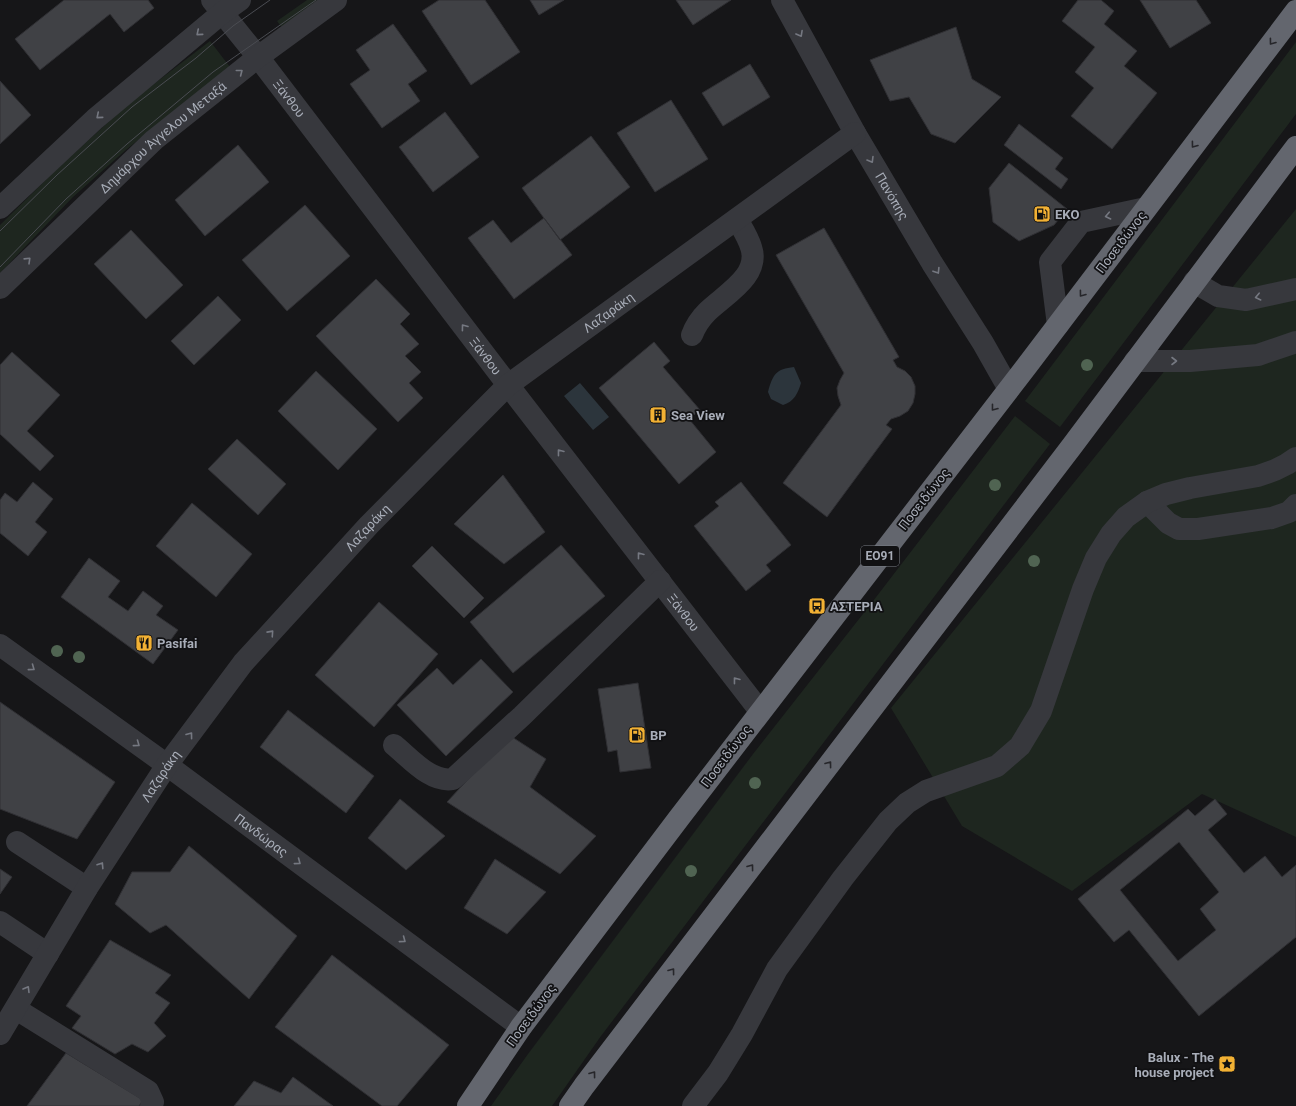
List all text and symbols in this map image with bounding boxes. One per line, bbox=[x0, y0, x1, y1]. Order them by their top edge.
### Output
one-way arrow bbox=[196, 28, 203, 35]
one-way arrow bbox=[796, 30, 803, 37]
one-way arrow bbox=[1270, 37, 1277, 44]
one-way arrow bbox=[235, 70, 242, 77]
street label: Ξάνθου bbox=[270, 76, 308, 120]
street label: Δημάρχου Άγγελου Μεταξά bbox=[96, 78, 229, 196]
one-way arrow bbox=[96, 112, 104, 119]
one-way arrow bbox=[1192, 141, 1199, 148]
one-way arrow bbox=[866, 156, 873, 163]
street label: Πανόπης bbox=[873, 170, 912, 222]
fuel station icon: EKO bbox=[1032, 204, 1052, 224]
place label: EKO bbox=[1055, 207, 1079, 222]
street label: Ποσειδώνος bbox=[1093, 208, 1149, 276]
one-way arrow bbox=[1105, 212, 1111, 220]
one-way arrow bbox=[23, 257, 31, 265]
one-way arrow bbox=[933, 267, 940, 274]
street label: Λαζαράκη bbox=[580, 289, 637, 336]
one-way arrow bbox=[1080, 289, 1087, 296]
one-way arrow bbox=[1255, 293, 1261, 301]
one-way arrow bbox=[462, 325, 469, 332]
street label: Ξάνθου bbox=[467, 334, 505, 378]
one-way arrow bbox=[1171, 357, 1177, 365]
one-way arrow bbox=[992, 403, 999, 410]
building icon: Sea View bbox=[648, 405, 668, 425]
place label: Sea View bbox=[671, 408, 725, 423]
one-way arrow bbox=[558, 450, 565, 457]
street label: Ποσειδώνος bbox=[895, 465, 953, 533]
street label: Λαζαράκη bbox=[342, 501, 393, 554]
road number: ΕΟ91 bbox=[861, 546, 899, 566]
one-way arrow bbox=[637, 553, 644, 560]
street label: Ξάνθου bbox=[665, 591, 703, 634]
bus stop icon: ΑΣΤΕΡΙΑ bbox=[807, 596, 827, 616]
place label: ΑΣΤΕΡΙΑ bbox=[830, 599, 883, 614]
one-way arrow bbox=[266, 630, 273, 638]
restaurant icon: Pasifai bbox=[134, 633, 154, 653]
place label: Pasifai bbox=[157, 636, 197, 651]
one-way arrow bbox=[27, 663, 34, 670]
one-way arrow bbox=[734, 678, 741, 685]
street label: Ποσειδώνος bbox=[698, 722, 754, 790]
fuel station icon: BP bbox=[627, 725, 647, 745]
place label: BP bbox=[650, 728, 667, 743]
one-way arrow bbox=[185, 732, 192, 739]
one-way arrow bbox=[133, 739, 140, 746]
street label: Λαζαράκη bbox=[138, 747, 183, 805]
one-way arrow bbox=[825, 761, 832, 768]
street label: Πανδώρας bbox=[232, 810, 291, 859]
one-way arrow bbox=[294, 857, 301, 864]
one-way arrow bbox=[97, 863, 104, 870]
one-way arrow bbox=[746, 865, 753, 872]
one-way arrow bbox=[398, 935, 405, 942]
one-way arrow bbox=[667, 968, 674, 975]
street label: Ποσειδώνος bbox=[503, 981, 559, 1049]
one-way arrow bbox=[23, 986, 30, 993]
place label: Balux - The house project bbox=[1134, 1050, 1215, 1080]
place icon: Balux - The house project bbox=[1217, 1054, 1237, 1074]
one-way arrow bbox=[588, 1072, 595, 1079]

